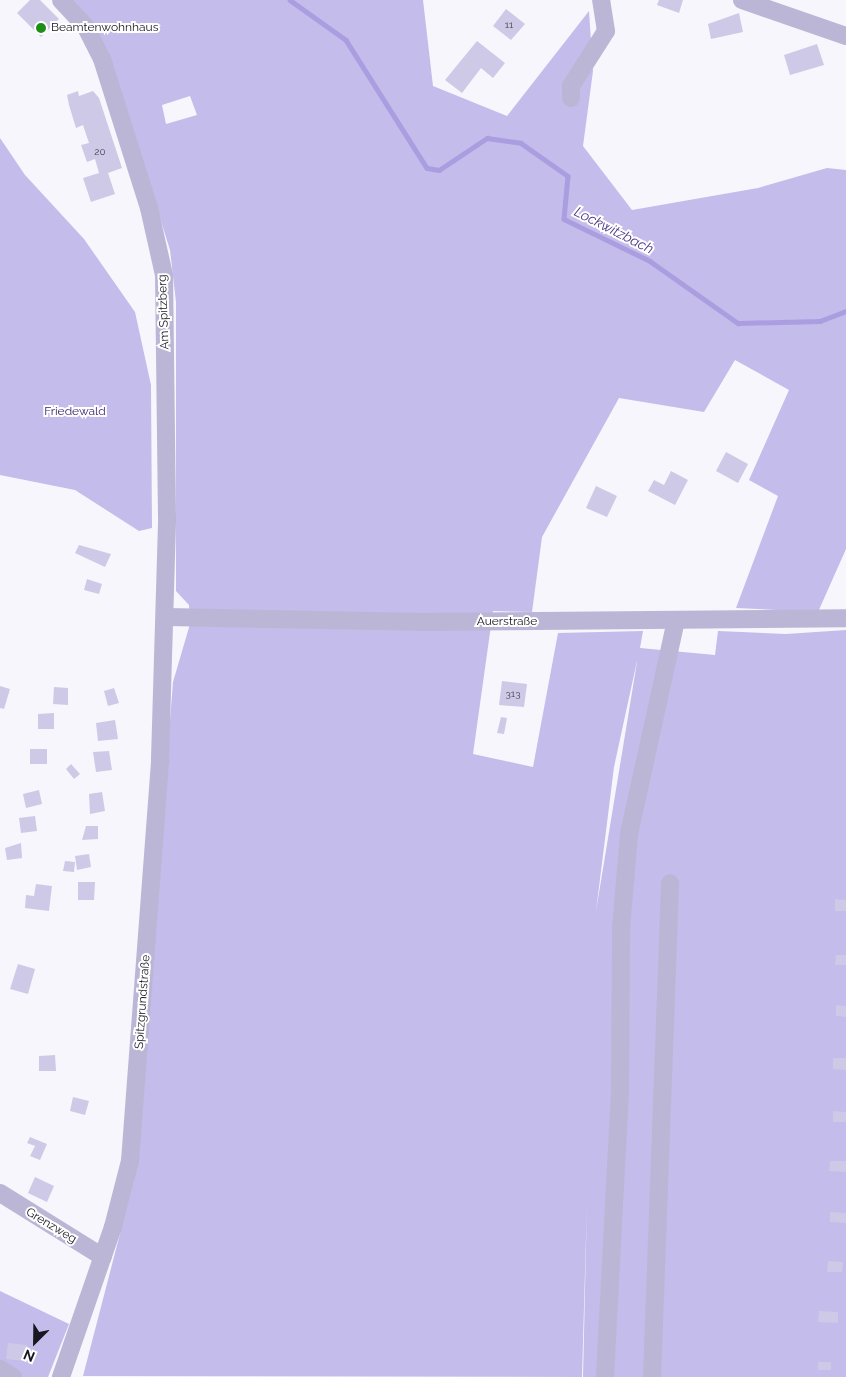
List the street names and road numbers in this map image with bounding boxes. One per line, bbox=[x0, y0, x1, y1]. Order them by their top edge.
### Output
street label: Am Spitzberg bbox=[155, 274, 173, 350]
street label: Auerstraße bbox=[477, 615, 537, 629]
street label: Spitzgrundstraße bbox=[133, 954, 153, 1050]
street label: Grenzweg bbox=[23, 1205, 79, 1247]

